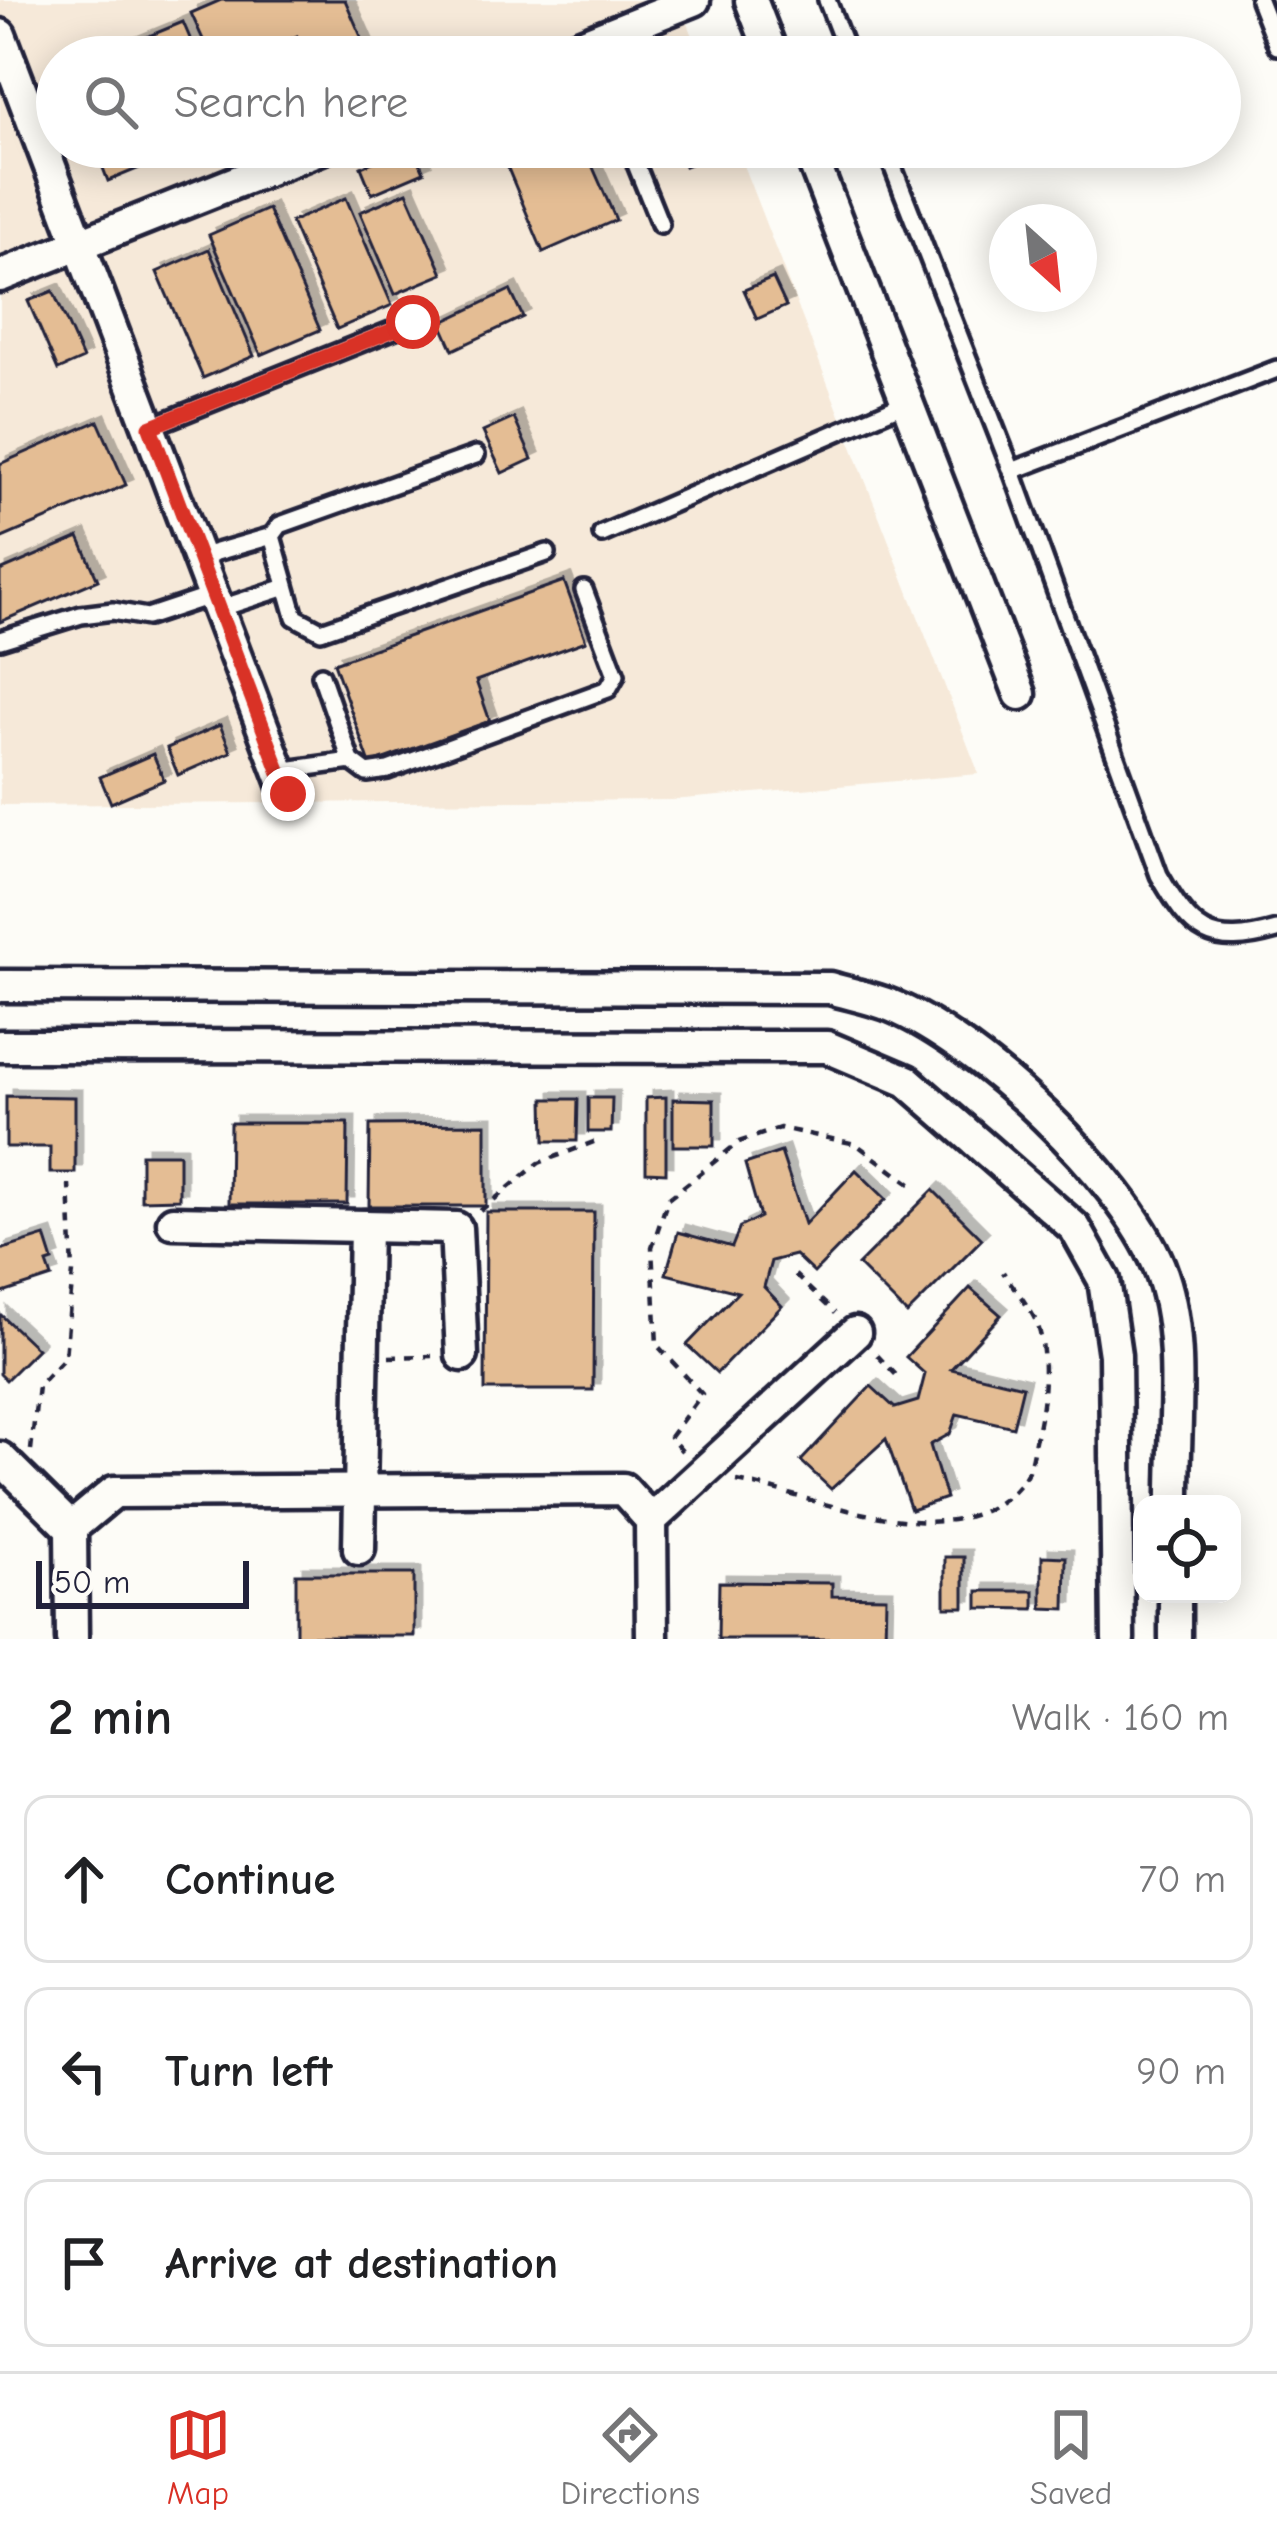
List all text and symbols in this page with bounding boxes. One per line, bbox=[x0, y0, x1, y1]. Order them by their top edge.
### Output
search box bbox=[36, 36, 1241, 168]
icon: search bbox=[78, 69, 144, 135]
text: Search here bbox=[174, 76, 408, 128]
north arrow bbox=[989, 204, 1097, 312]
route start bbox=[386, 295, 440, 349]
route end bbox=[261, 767, 315, 821]
map controls bbox=[1133, 1495, 1241, 1603]
button: locate bbox=[1133, 1495, 1241, 1603]
scale bar bbox=[36, 1555, 249, 1608]
text: 50 m bbox=[54, 1563, 130, 1601]
text: 2 min bbox=[48, 1688, 172, 1747]
text: Walk · 160 m bbox=[1012, 1695, 1229, 1740]
icon: ahead bbox=[51, 1846, 117, 1912]
text: Continue bbox=[165, 1853, 335, 1905]
text: 70 m bbox=[1139, 1857, 1226, 1902]
icon: left bbox=[51, 2038, 117, 2104]
text: Turn left bbox=[165, 2045, 332, 2097]
text: 90 m bbox=[1136, 2049, 1226, 2094]
icon: arrive bbox=[51, 2230, 117, 2296]
text: Arrive at destination bbox=[165, 2237, 558, 2289]
tab: Map bbox=[165, 2402, 231, 2512]
tab: Directions bbox=[561, 2402, 700, 2512]
tab: Saved bbox=[1030, 2402, 1112, 2512]

